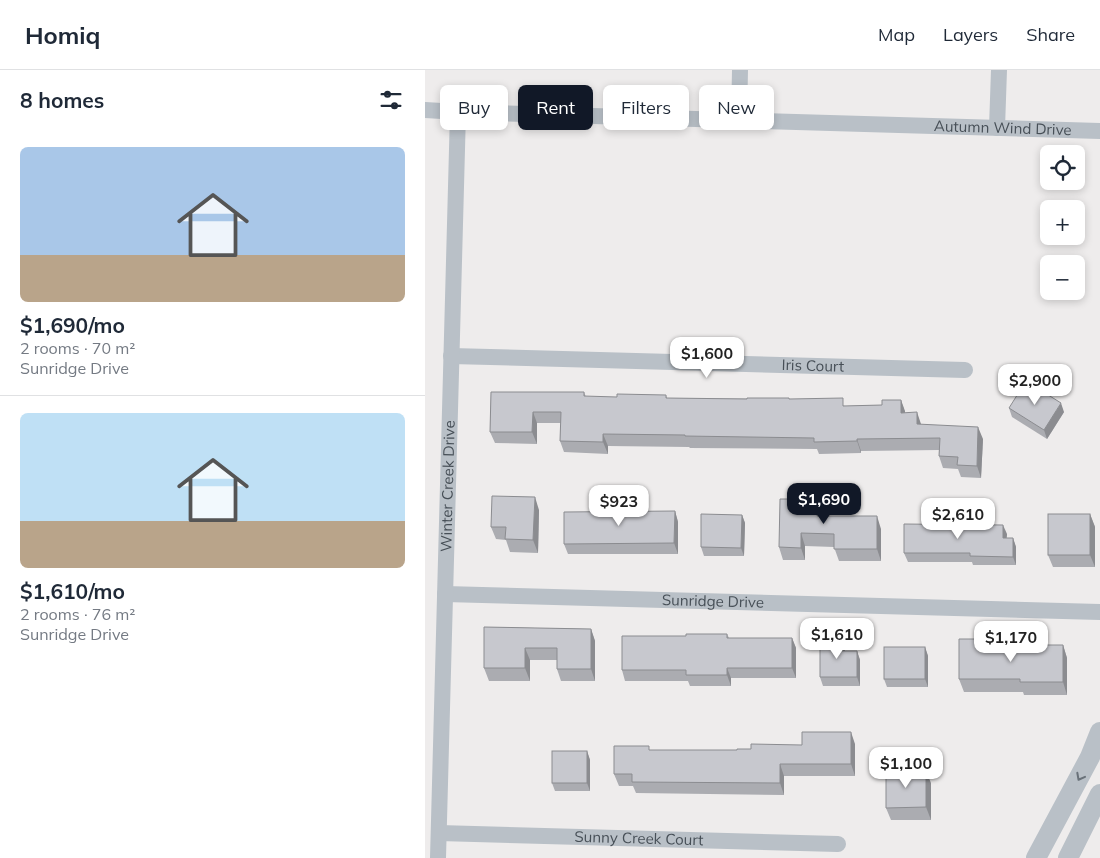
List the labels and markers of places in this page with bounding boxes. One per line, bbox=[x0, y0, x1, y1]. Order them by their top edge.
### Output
pin: $1,600 bbox=[666, 336, 748, 379]
pin: $2,900 bbox=[994, 364, 1076, 406]
pin: $1,690 bbox=[783, 482, 865, 525]
pin: $923 bbox=[589, 484, 649, 527]
pin: $2,610 bbox=[917, 498, 999, 540]
pin: $1,610 bbox=[796, 618, 878, 660]
pin: $1,170 bbox=[970, 620, 1052, 663]
pin: $1,100 bbox=[865, 746, 947, 789]

